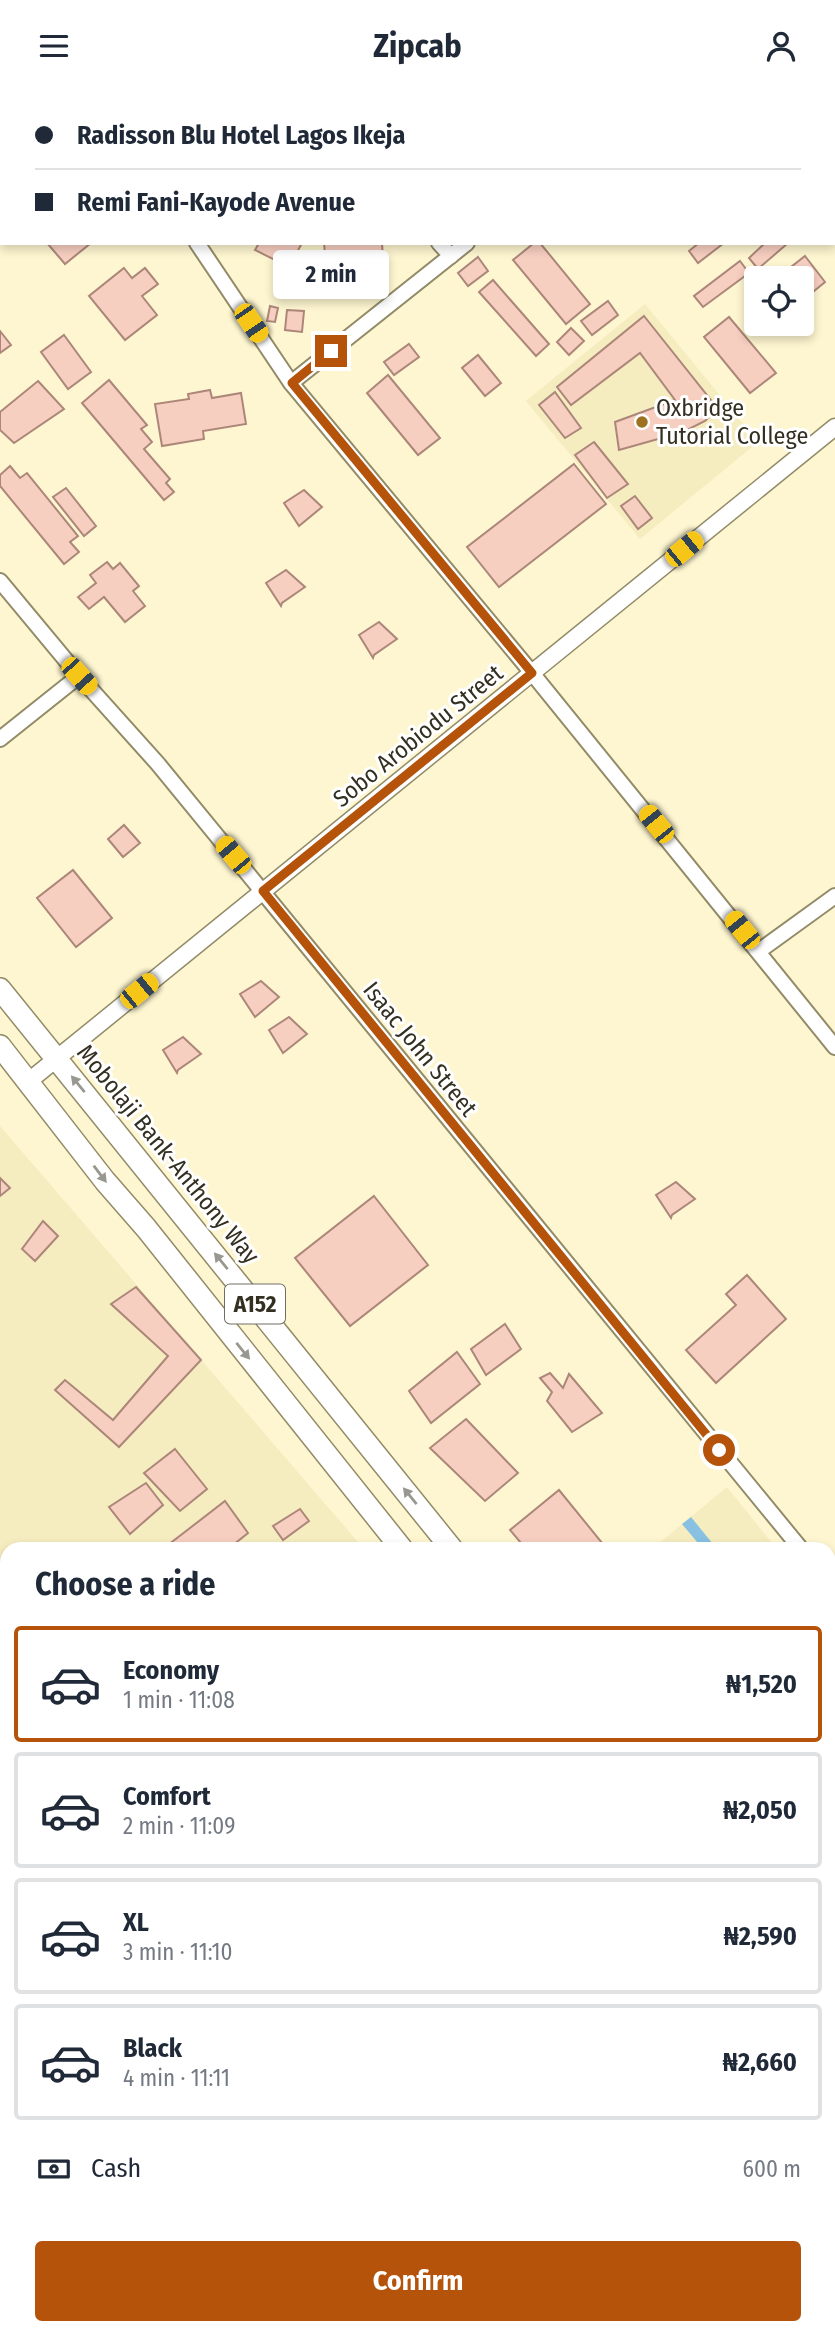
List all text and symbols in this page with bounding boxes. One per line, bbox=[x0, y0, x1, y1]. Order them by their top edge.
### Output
icon: menu bbox=[35, 27, 73, 65]
text: Zipcab bbox=[373, 27, 462, 65]
icon: person bbox=[762, 27, 800, 65]
text: Radisson Blu Hotel Lagos Ikeja bbox=[77, 120, 406, 151]
text: Remi Fani-Kayode Avenue bbox=[77, 187, 355, 218]
callout: 2 min bbox=[273, 250, 389, 299]
text: 2 min bbox=[306, 260, 357, 288]
map controls bbox=[744, 266, 814, 336]
button: locate bbox=[744, 266, 814, 336]
car bbox=[231, 300, 272, 346]
route end bbox=[315, 335, 347, 367]
place label: Oxbridge Tutorial College bbox=[656, 394, 808, 450]
marker: Oxbridge Tutorial College bbox=[634, 414, 650, 430]
car bbox=[662, 528, 707, 570]
car bbox=[58, 653, 101, 699]
street label: Sobo Arobiodu Street bbox=[328, 659, 509, 813]
car bbox=[635, 801, 678, 847]
car bbox=[212, 832, 255, 878]
car bbox=[721, 907, 764, 953]
car bbox=[117, 970, 162, 1012]
street label: Isaac John Street bbox=[357, 976, 483, 1122]
street label: Mobolaji Bank-Anthony Way bbox=[71, 1039, 265, 1269]
one-way arrow bbox=[70, 1076, 85, 1094]
one-way arrow bbox=[92, 1165, 106, 1183]
one-way arrow bbox=[213, 1253, 228, 1271]
road number: A152 bbox=[225, 1285, 285, 1323]
one-way arrow bbox=[236, 1341, 251, 1359]
route start bbox=[703, 1434, 735, 1466]
one-way arrow bbox=[402, 1487, 417, 1505]
text: Choose a ride bbox=[35, 1565, 216, 1603]
icon: car bbox=[39, 1653, 102, 1716]
text: Economy bbox=[123, 1655, 219, 1686]
text: ₦1,520 bbox=[726, 1669, 797, 1700]
text: 1 min · 11:08 bbox=[123, 1686, 235, 1714]
icon: car bbox=[39, 1779, 102, 1842]
text: Comfort bbox=[123, 1781, 211, 1812]
text: ₦2,050 bbox=[723, 1795, 797, 1826]
text: 2 min · 11:09 bbox=[123, 1812, 235, 1840]
icon: car bbox=[39, 1905, 102, 1968]
text: XL bbox=[123, 1907, 149, 1938]
text: ₦2,590 bbox=[723, 1921, 797, 1952]
text: 3 min · 11:10 bbox=[123, 1938, 233, 1966]
icon: car bbox=[39, 2031, 102, 2094]
text: Black bbox=[123, 2033, 182, 2064]
text: ₦2,660 bbox=[723, 2047, 797, 2078]
text: 4 min · 11:11 bbox=[123, 2064, 230, 2092]
icon: cash bbox=[35, 2150, 73, 2188]
text: Cash bbox=[91, 2153, 141, 2184]
text: 600 m bbox=[743, 2155, 801, 2183]
button: Confirm bbox=[35, 2241, 801, 2321]

